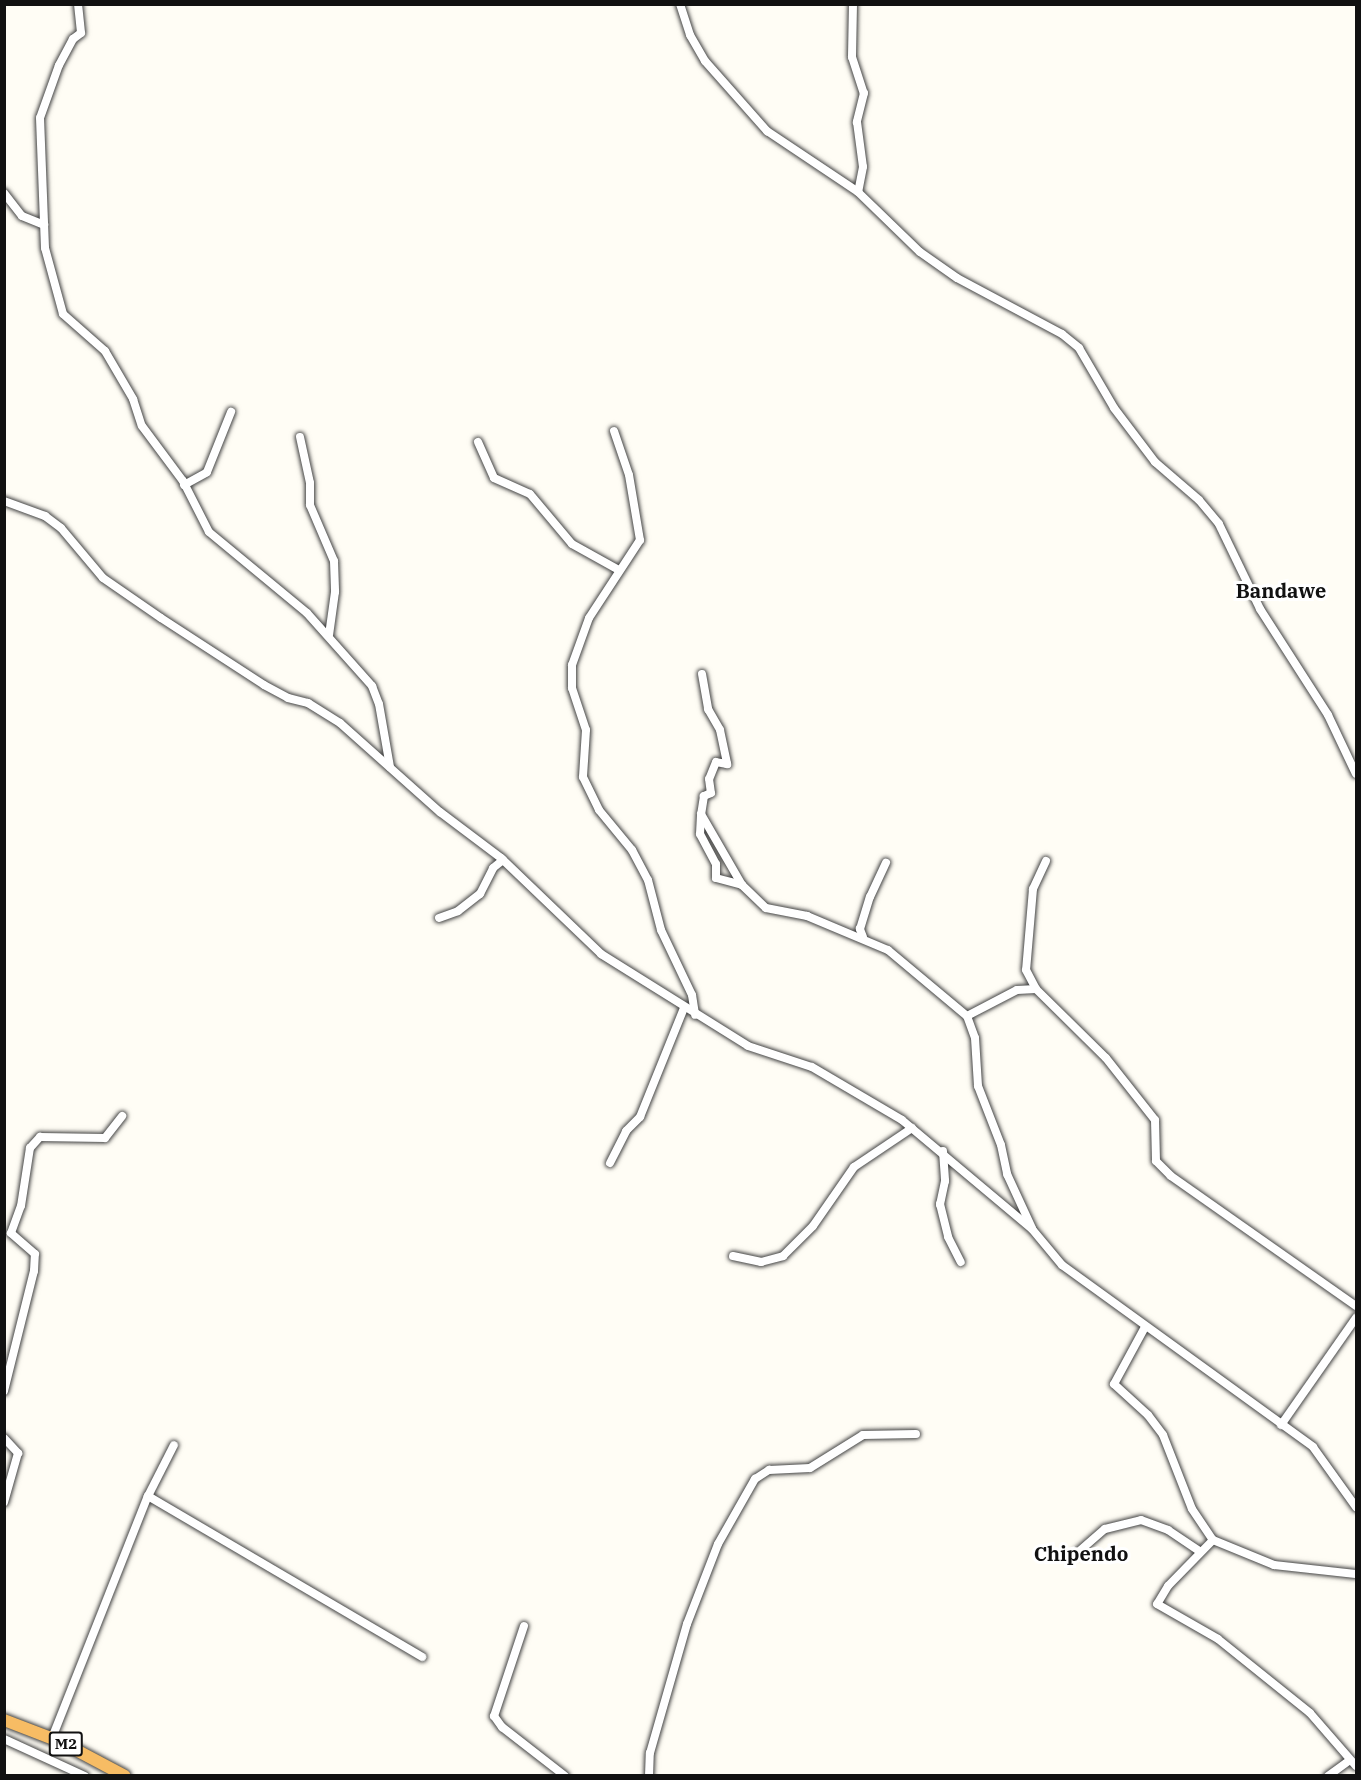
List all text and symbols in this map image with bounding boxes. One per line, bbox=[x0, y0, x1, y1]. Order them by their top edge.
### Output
district label: Bandawe bbox=[1236, 578, 1326, 602]
district label: Chipendo bbox=[1034, 1541, 1128, 1565]
road number: M2 bbox=[48, 1732, 84, 1756]

